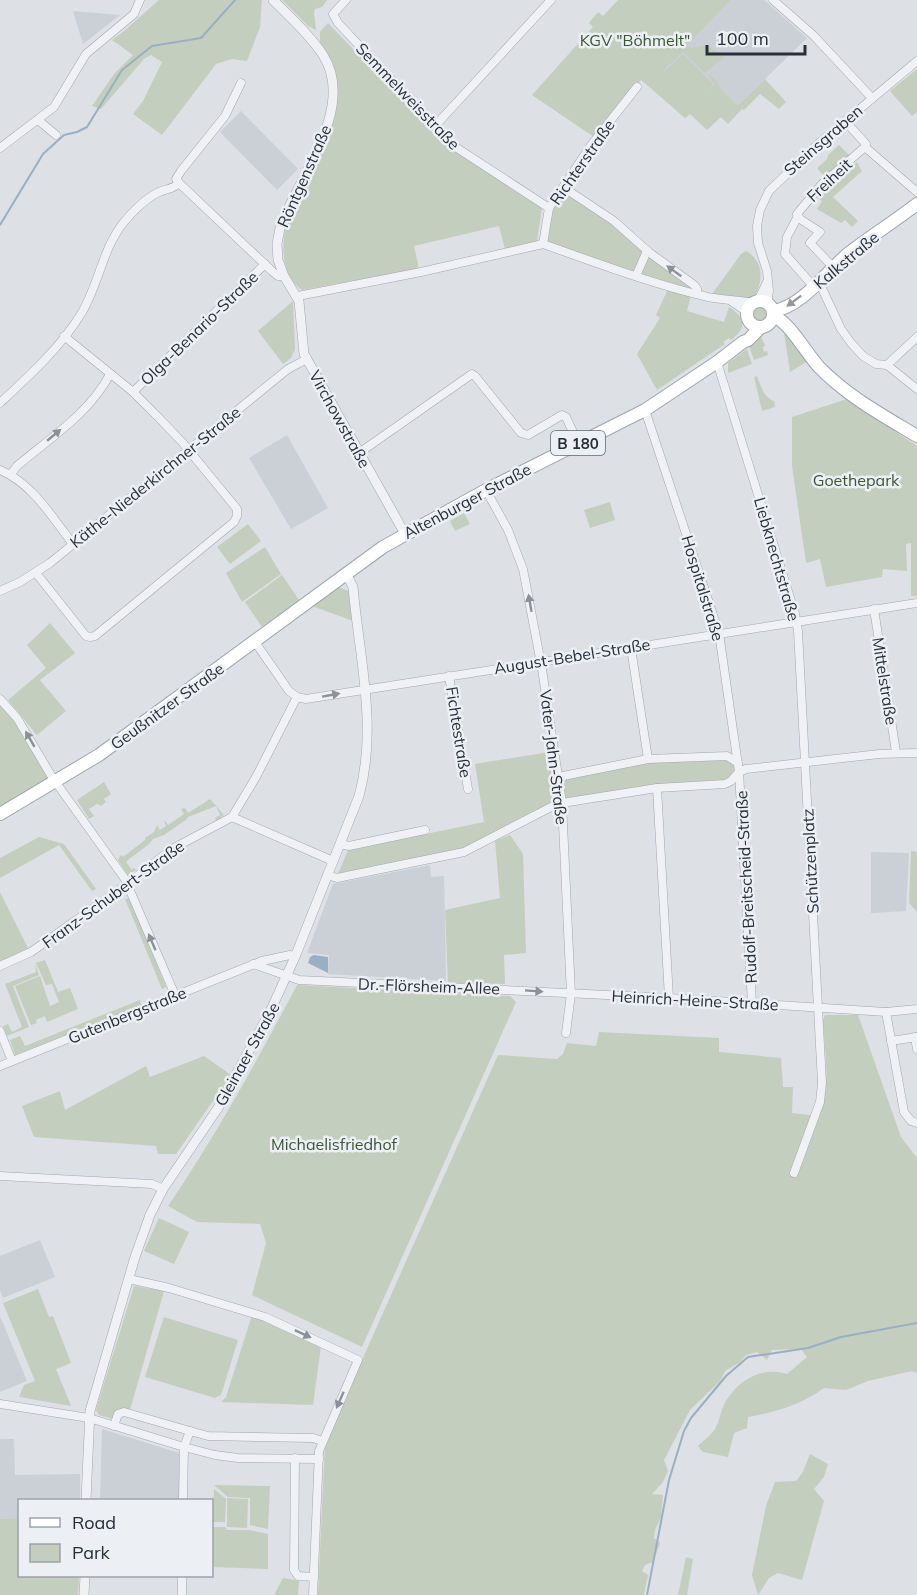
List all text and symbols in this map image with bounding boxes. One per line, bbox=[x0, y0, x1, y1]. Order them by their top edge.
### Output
scale bar bbox=[707, 18, 804, 56]
text: 100 m bbox=[716, 27, 769, 50]
park label: KGV "Böhmelt" bbox=[580, 30, 690, 50]
street label: Semmelweisstraße bbox=[352, 38, 464, 154]
street label: Steinsgraben bbox=[779, 100, 867, 180]
street label: Richterstraße bbox=[545, 115, 619, 209]
street label: Röntgenstraße bbox=[272, 122, 336, 230]
street label: Freiheit bbox=[802, 154, 856, 206]
street label: Kalkstraße bbox=[809, 227, 883, 293]
one-way arrow bbox=[667, 265, 683, 277]
street label: Olga-Benario-Straße bbox=[136, 267, 262, 389]
one-way arrow bbox=[787, 295, 802, 307]
street label: Virchowstraße bbox=[305, 367, 375, 471]
street label: Käthe-Niederkirchner-Straße bbox=[66, 402, 244, 552]
one-way arrow bbox=[46, 429, 61, 442]
road number: B 180 bbox=[551, 431, 605, 455]
street label: Altenburger Straße bbox=[400, 459, 534, 543]
park label: Goethepark bbox=[813, 470, 900, 490]
street label: Liebknechtstraße bbox=[750, 495, 804, 623]
street label: Hospitalstraße bbox=[677, 533, 729, 643]
one-way arrow bbox=[526, 593, 535, 612]
street label: August-Bebel-Straße bbox=[492, 634, 652, 678]
street label: Mittelstraße bbox=[868, 636, 902, 726]
street label: Geußnitzer Straße bbox=[106, 658, 228, 754]
street label: Fichtestraße bbox=[442, 685, 476, 779]
street label: Vater-Jahn-Straße bbox=[536, 688, 572, 826]
one-way arrow bbox=[321, 690, 340, 699]
one-way arrow bbox=[25, 731, 36, 747]
street label: Rudolf-Breitscheid-Straße bbox=[731, 790, 761, 984]
street label: Schützenplatz bbox=[797, 808, 823, 914]
street label: Franz-Schubert-Straße bbox=[38, 836, 188, 952]
one-way arrow bbox=[147, 932, 157, 950]
street label: Dr.-Flörsheim-Allee bbox=[358, 974, 500, 998]
street label: Gutenbergstraße bbox=[65, 982, 189, 1048]
one-way arrow bbox=[524, 986, 543, 995]
street label: Heinrich-Heine-Straße bbox=[611, 986, 779, 1014]
street label: Gleinaer Straße bbox=[210, 999, 284, 1109]
park label: Michaelisfriedhof bbox=[271, 1134, 398, 1154]
one-way arrow bbox=[294, 1330, 312, 1340]
one-way arrow bbox=[335, 1392, 345, 1410]
legend bbox=[18, 1499, 213, 1577]
text: Road bbox=[72, 1511, 116, 1534]
text: Park bbox=[72, 1541, 111, 1564]

